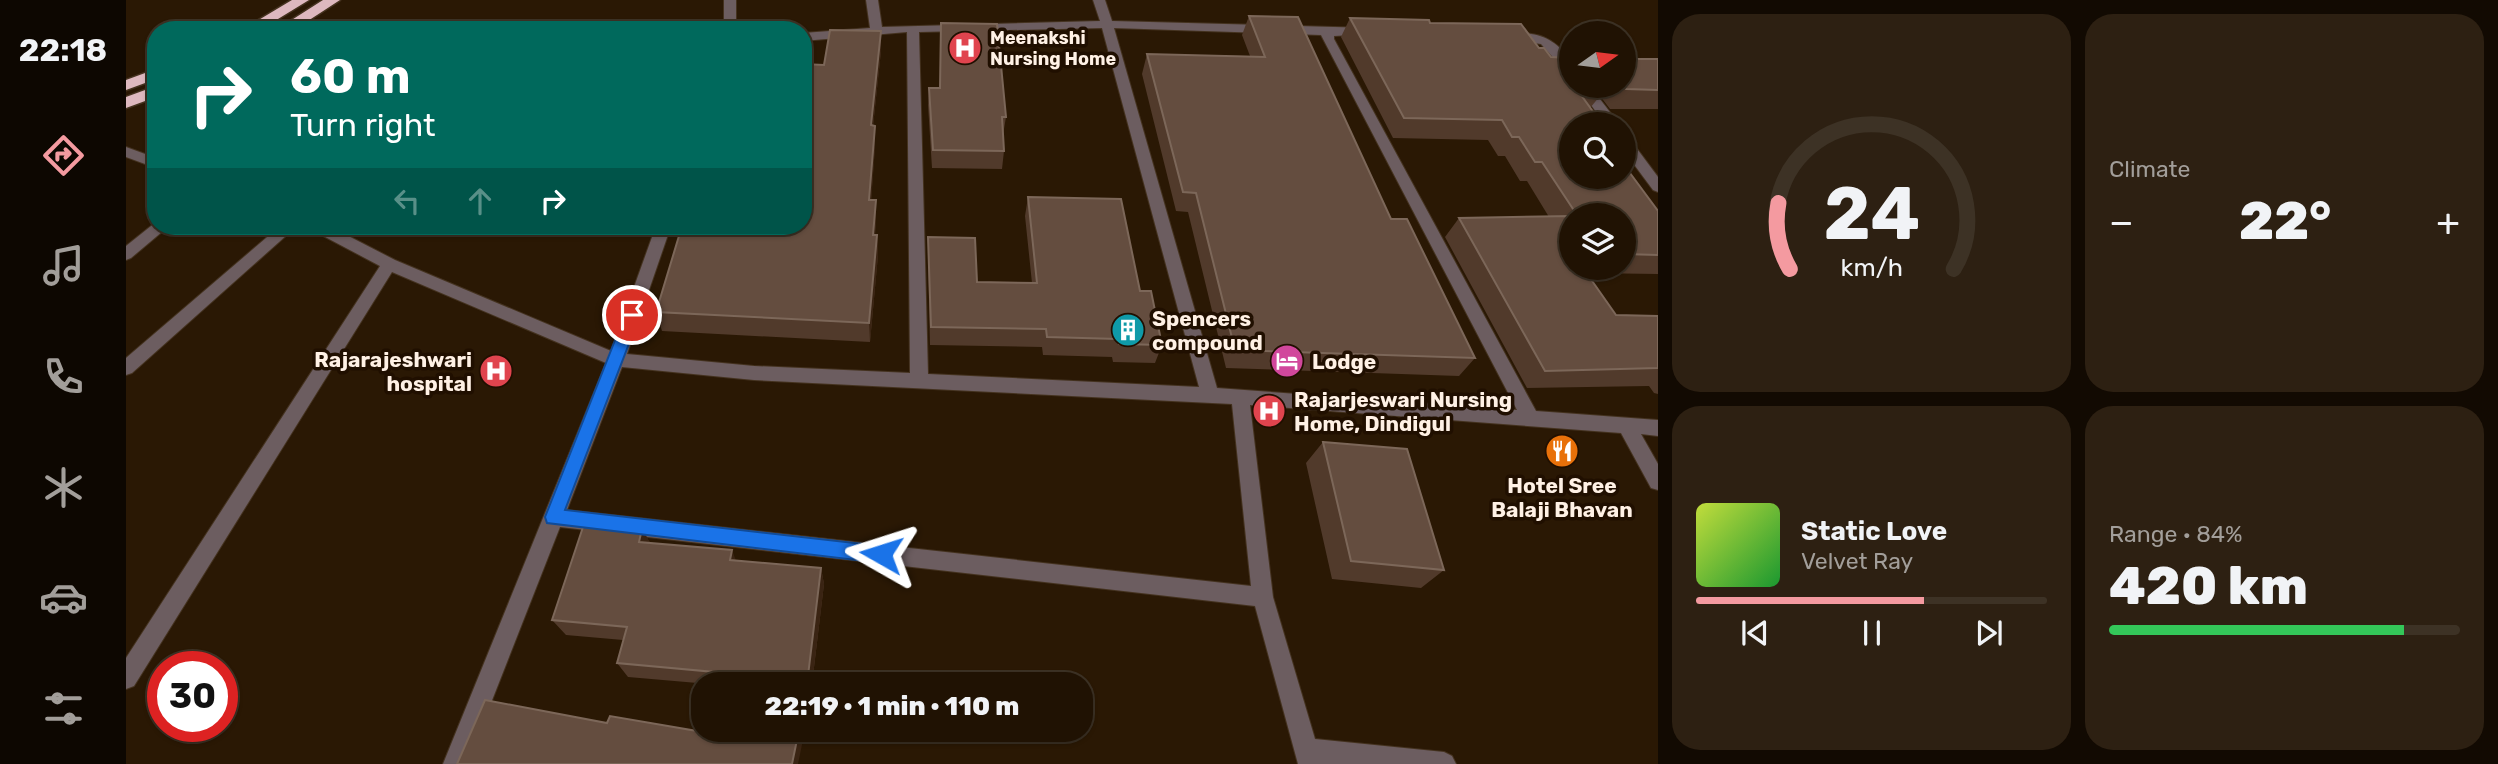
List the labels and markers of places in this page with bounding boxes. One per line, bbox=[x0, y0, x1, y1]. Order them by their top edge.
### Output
place label: Meenakshi Nursing Home bbox=[990, 27, 1116, 70]
hospital icon: Meenakshi Nursing Home bbox=[946, 29, 984, 67]
pin bbox=[602, 285, 662, 345]
place label: Spencers compound bbox=[1152, 306, 1263, 355]
building icon: Spencers compound bbox=[1109, 311, 1147, 349]
hotel icon: Lodge bbox=[1268, 342, 1306, 380]
place label: Rajarajeshwari hospital bbox=[314, 347, 472, 396]
place label: Lodge bbox=[1312, 349, 1376, 374]
hospital icon: Rajarajeshwari hospital bbox=[477, 352, 515, 390]
place label: Rajarjeswari Nursing Home, Dindigul bbox=[1294, 387, 1512, 436]
hospital icon: Rajarjeswari Nursing Home, Dindigul bbox=[1250, 392, 1288, 430]
restaurant icon: Hotel Sree Balaji Bhavan bbox=[1543, 432, 1581, 470]
place label: Hotel Sree Balaji Bhavan bbox=[1491, 473, 1633, 522]

